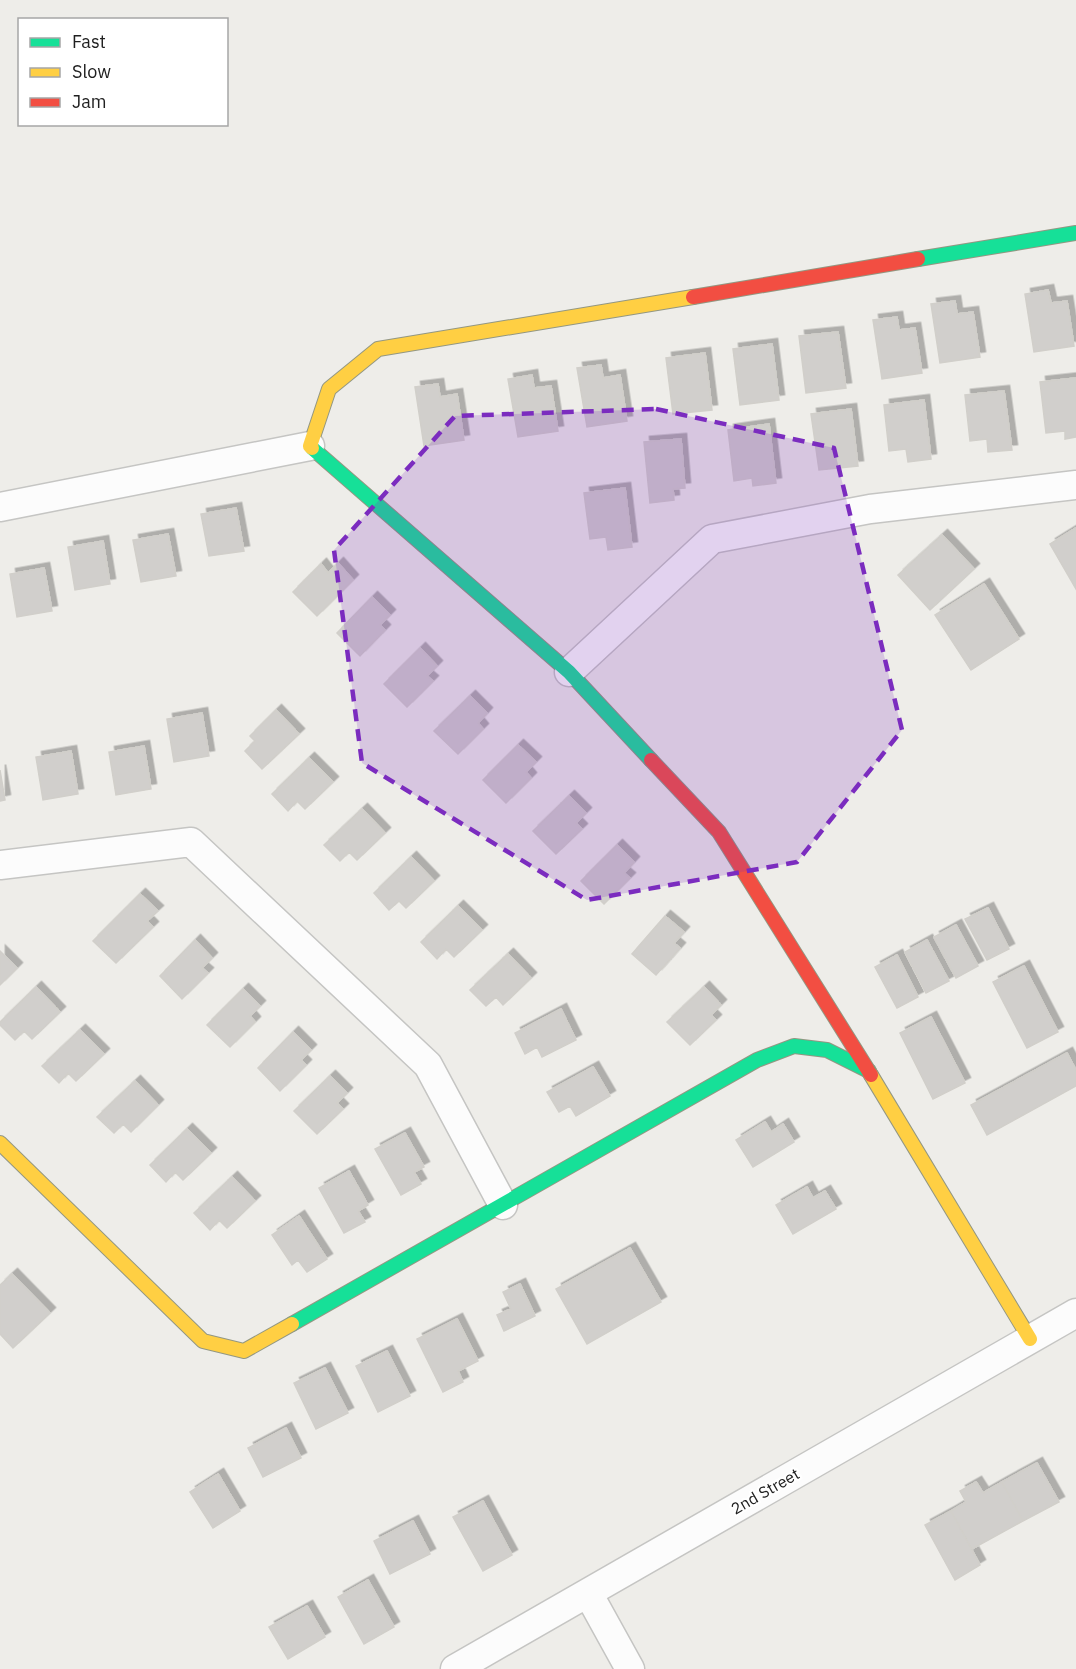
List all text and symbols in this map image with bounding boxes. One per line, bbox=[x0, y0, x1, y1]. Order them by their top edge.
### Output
legend bbox=[18, 18, 228, 126]
text: Fast bbox=[72, 30, 106, 53]
text: Slow bbox=[72, 60, 111, 83]
text: Jam bbox=[72, 90, 107, 113]
street label: 2nd Street bbox=[727, 1463, 803, 1519]

